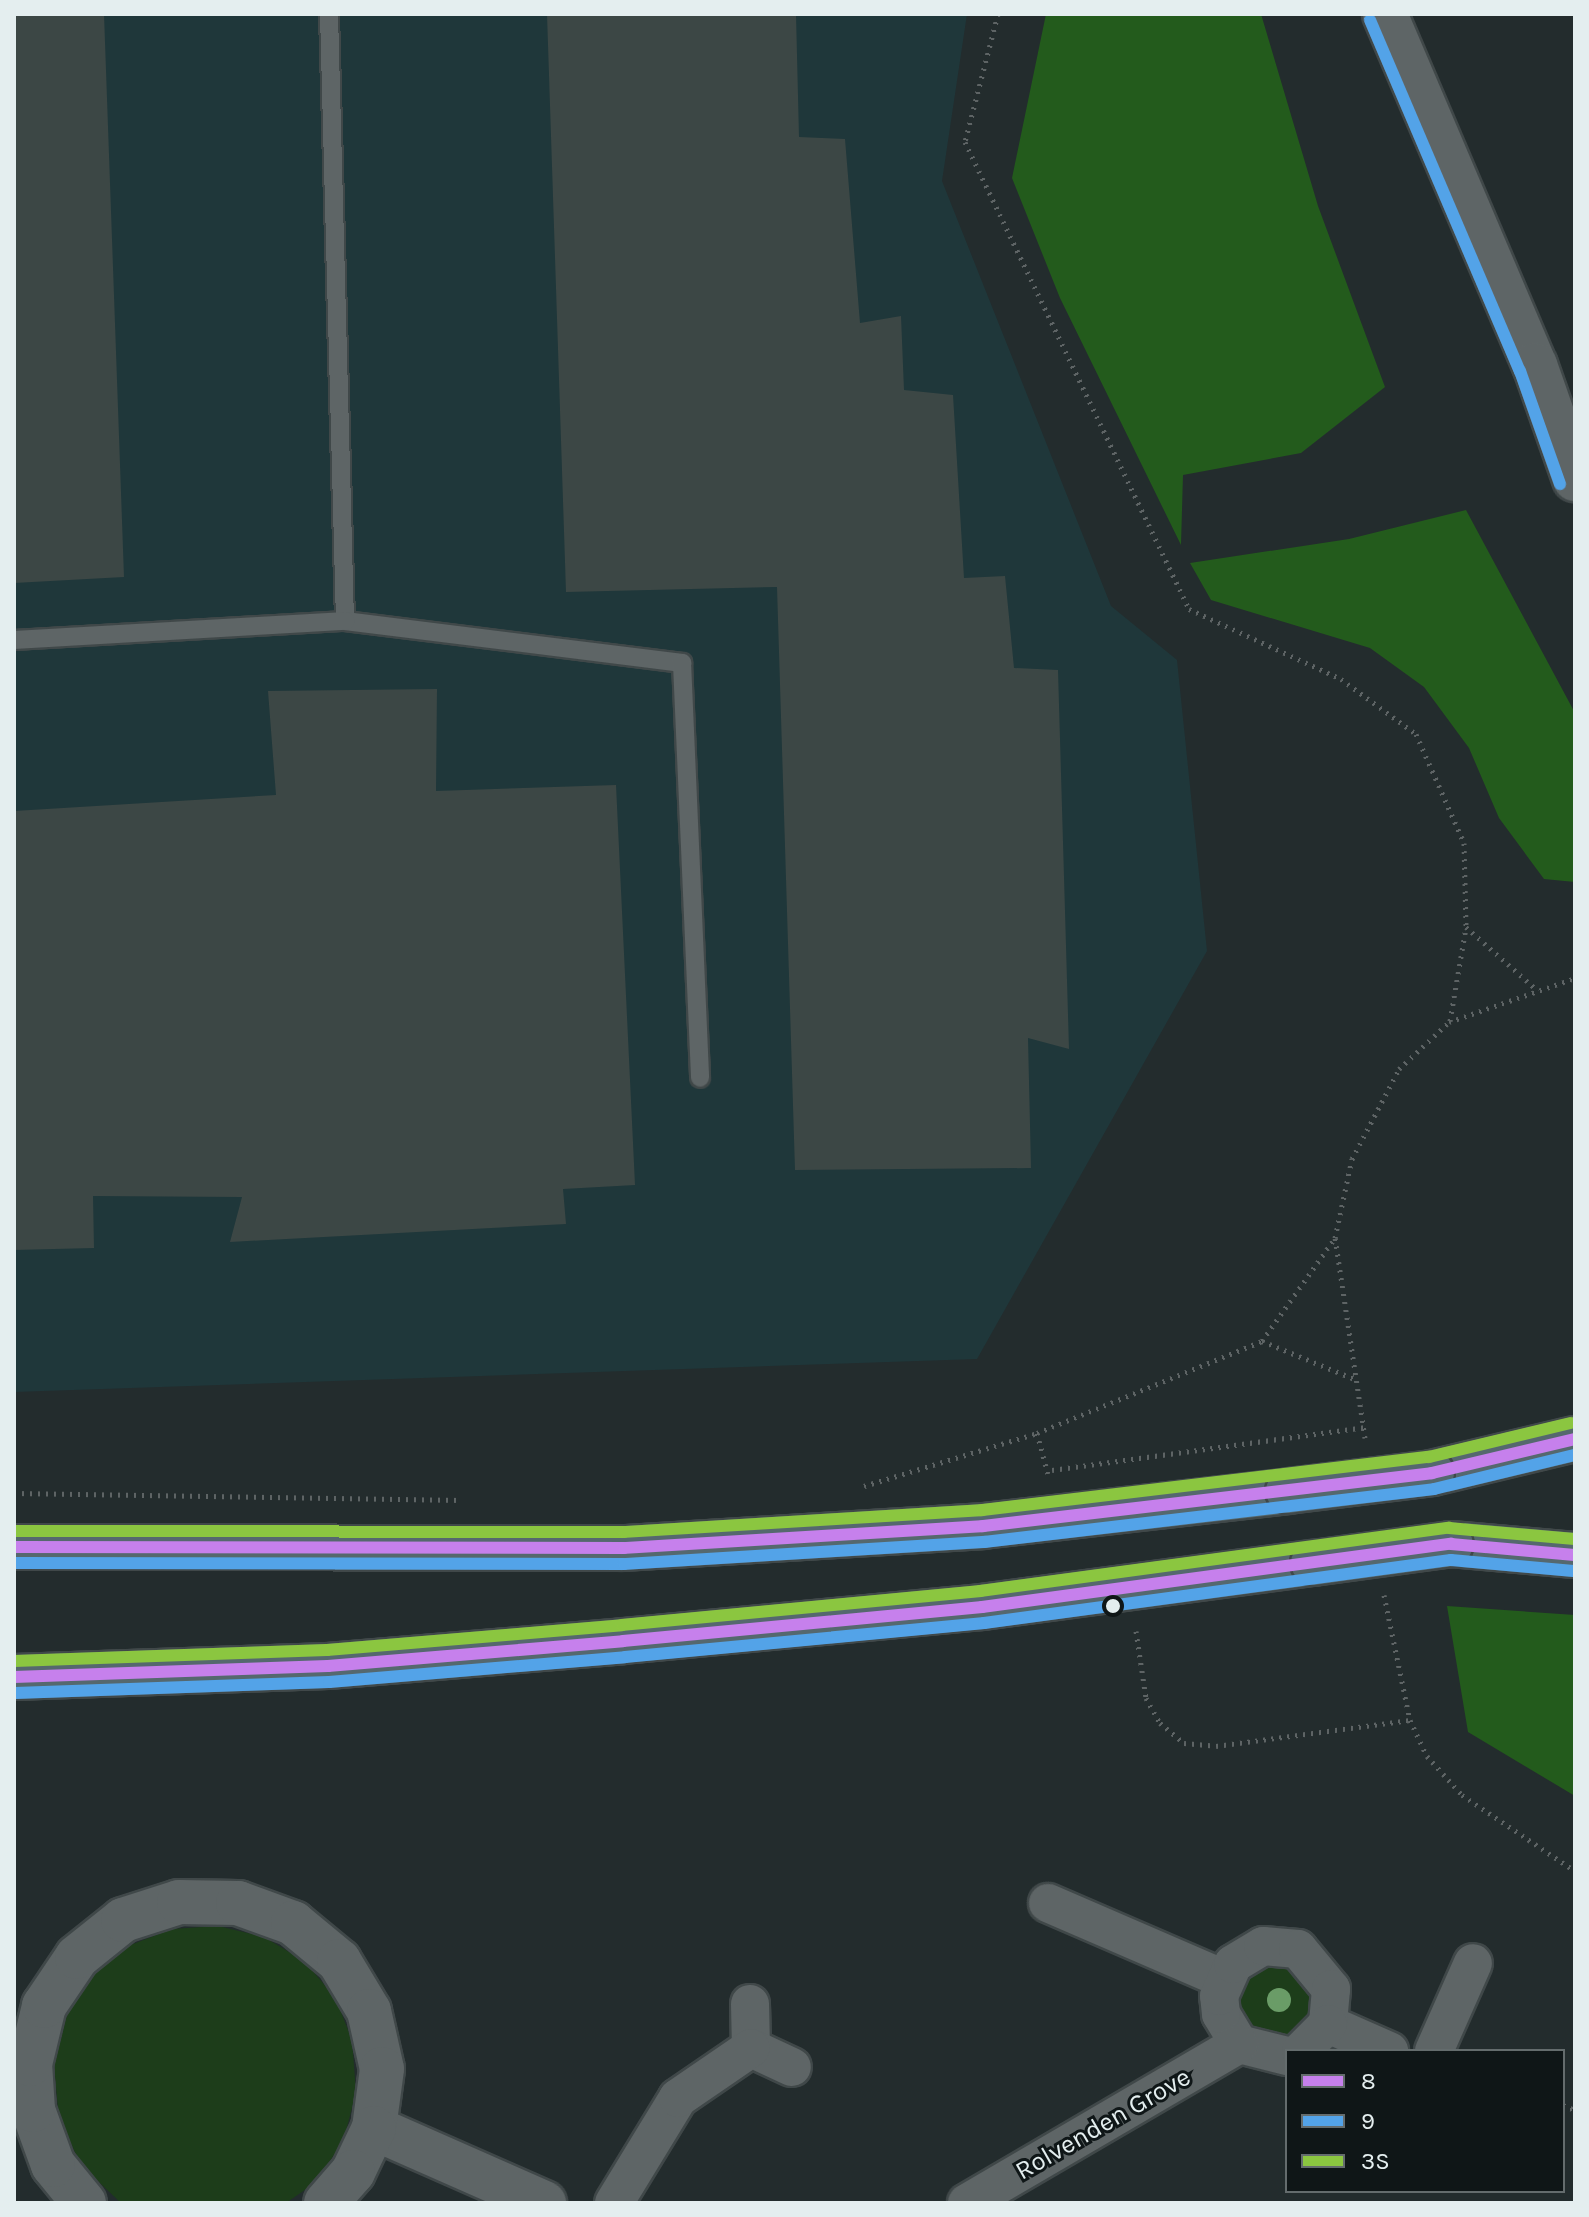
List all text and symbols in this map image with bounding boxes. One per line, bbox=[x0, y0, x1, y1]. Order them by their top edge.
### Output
unlabelled marker bbox=[1105, 1598, 1121, 1614]
legend bbox=[1285, 2049, 1565, 2193]
street label: Rolvenden Grove bbox=[1010, 2061, 1196, 2187]
text: 8 bbox=[1361, 2067, 1376, 2095]
text: 9 bbox=[1361, 2107, 1375, 2135]
text: 3S bbox=[1361, 2147, 1390, 2175]

